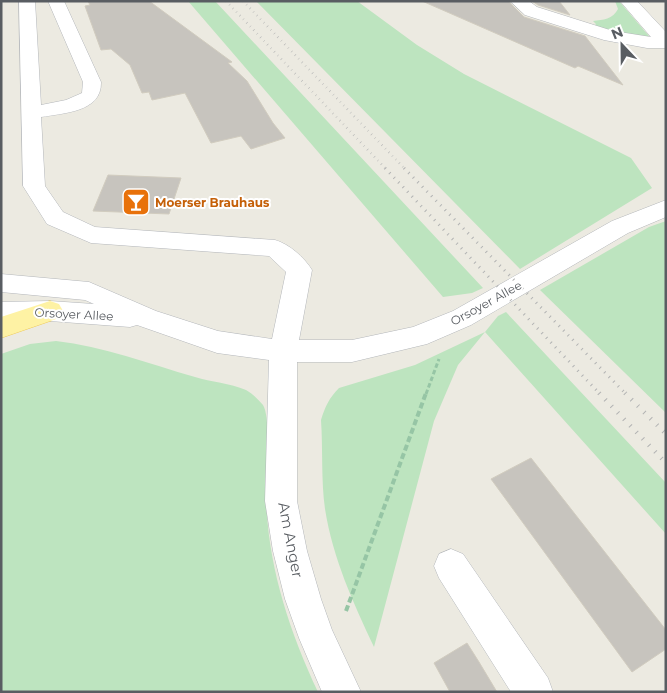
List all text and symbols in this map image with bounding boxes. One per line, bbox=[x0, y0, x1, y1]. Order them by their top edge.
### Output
north arrow bbox=[597, 20, 647, 70]
text: N bbox=[609, 22, 626, 43]
bar icon: Moerser Brauhaus bbox=[121, 187, 151, 217]
place label: Moerser Brauhaus bbox=[155, 195, 270, 210]
street label: Orsoyer Allee bbox=[448, 277, 524, 329]
street label: Orsoyer Allee bbox=[34, 304, 114, 324]
street label: Am Anger bbox=[274, 500, 308, 580]

